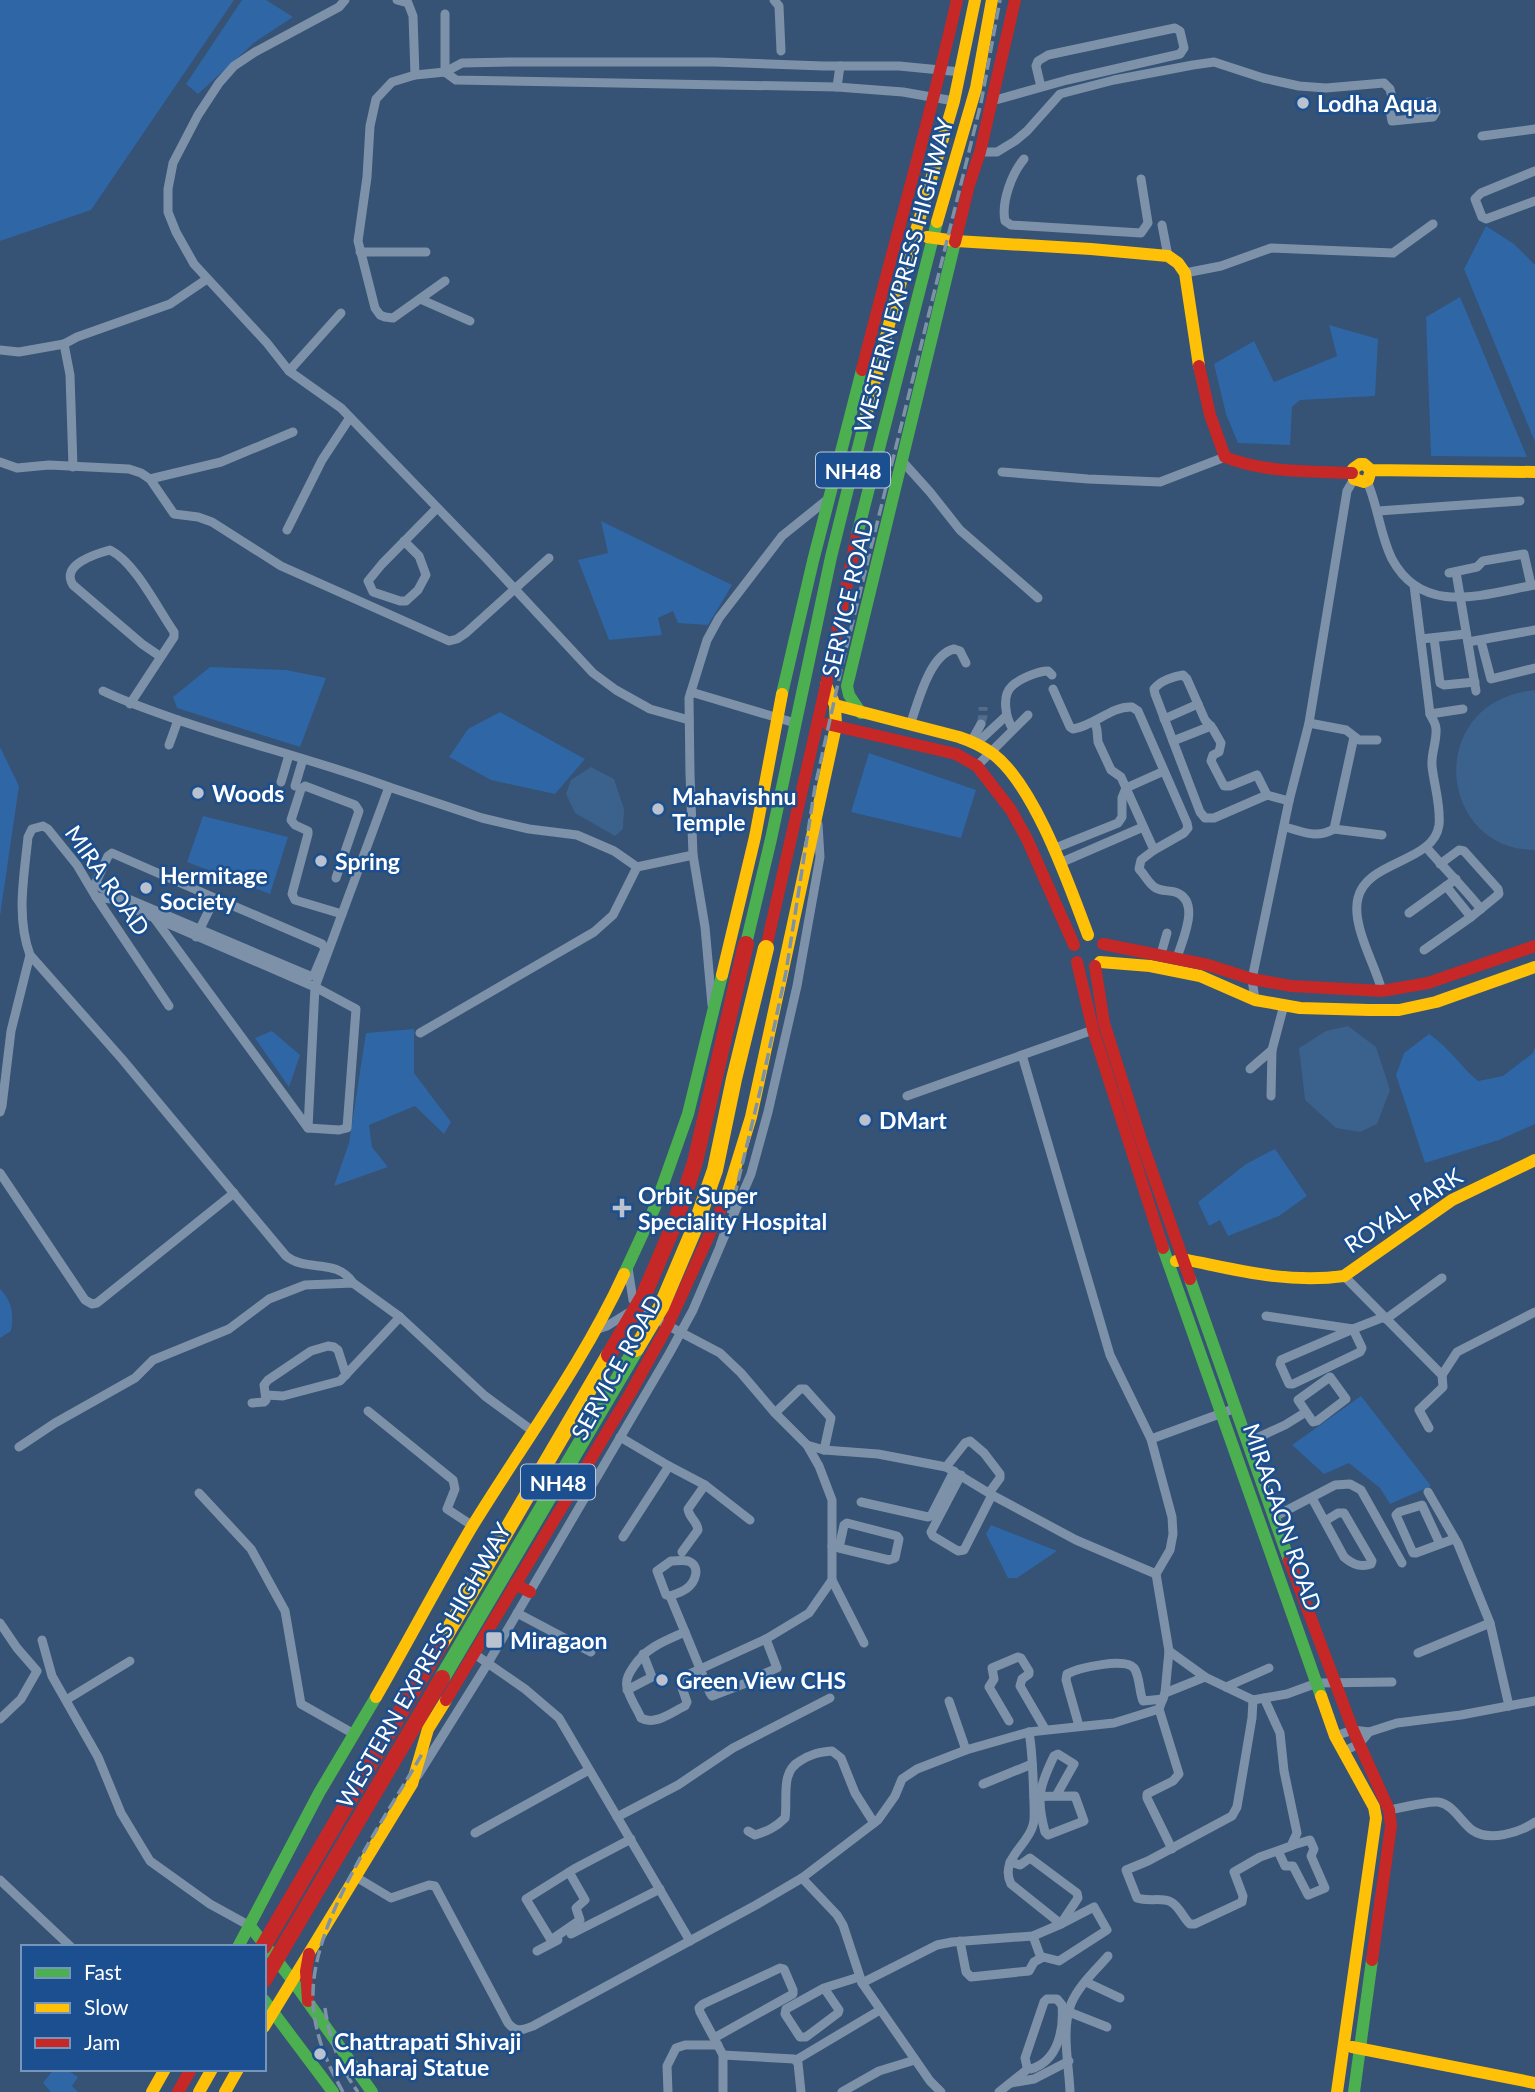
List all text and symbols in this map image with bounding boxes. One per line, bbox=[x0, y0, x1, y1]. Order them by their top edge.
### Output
place label: Lodha Aqua bbox=[1317, 89, 1438, 117]
marker: Lodha Aqua bbox=[1295, 95, 1311, 111]
street label: WESTERN EXPRESS HIGHWAY bbox=[848, 114, 959, 435]
road number: NH48 bbox=[816, 452, 890, 488]
street label: SERVICE ROAD bbox=[815, 516, 879, 680]
place label: Woods bbox=[212, 779, 284, 807]
place label: Mahavishnu Temple bbox=[672, 782, 797, 836]
marker: Woods bbox=[190, 785, 206, 801]
marker: Mahavishnu Temple bbox=[650, 801, 666, 817]
street label: MIRA ROAD bbox=[60, 819, 156, 941]
place label: Spring bbox=[335, 847, 400, 875]
marker: Spring bbox=[313, 853, 329, 869]
place label: Hermitage Society bbox=[160, 861, 268, 915]
marker: Hermitage Society bbox=[138, 880, 154, 896]
place label: DMart bbox=[879, 1106, 947, 1134]
marker: DMart bbox=[857, 1112, 873, 1128]
street label: ROYAL PARK bbox=[1339, 1161, 1468, 1259]
place label: Orbit Super Speciality Hospital bbox=[638, 1181, 827, 1235]
marker: Orbit Super Speciality Hospital bbox=[612, 1198, 632, 1218]
street label: SERVICE ROAD bbox=[565, 1290, 667, 1444]
street label: MIRAGAON ROAD bbox=[1238, 1420, 1328, 1614]
road number: NH48 bbox=[521, 1464, 595, 1500]
street label: WESTERN EXPRESS HIGHWAY bbox=[330, 1517, 517, 1812]
place label: Miragaon bbox=[510, 1626, 608, 1654]
marker: Miragaon bbox=[484, 1630, 504, 1650]
place label: Green View CHS bbox=[676, 1666, 846, 1694]
marker: Green View CHS bbox=[654, 1672, 670, 1688]
legend bbox=[21, 1945, 266, 2071]
text: Fast bbox=[84, 1959, 122, 1984]
text: Slow bbox=[84, 1994, 129, 2019]
place label: Chattrapati Shivaji Maharaj Statue bbox=[334, 2027, 521, 2081]
text: Jam bbox=[84, 2029, 120, 2054]
marker: Chattrapati Shivaji Maharaj Statue bbox=[312, 2046, 328, 2062]

